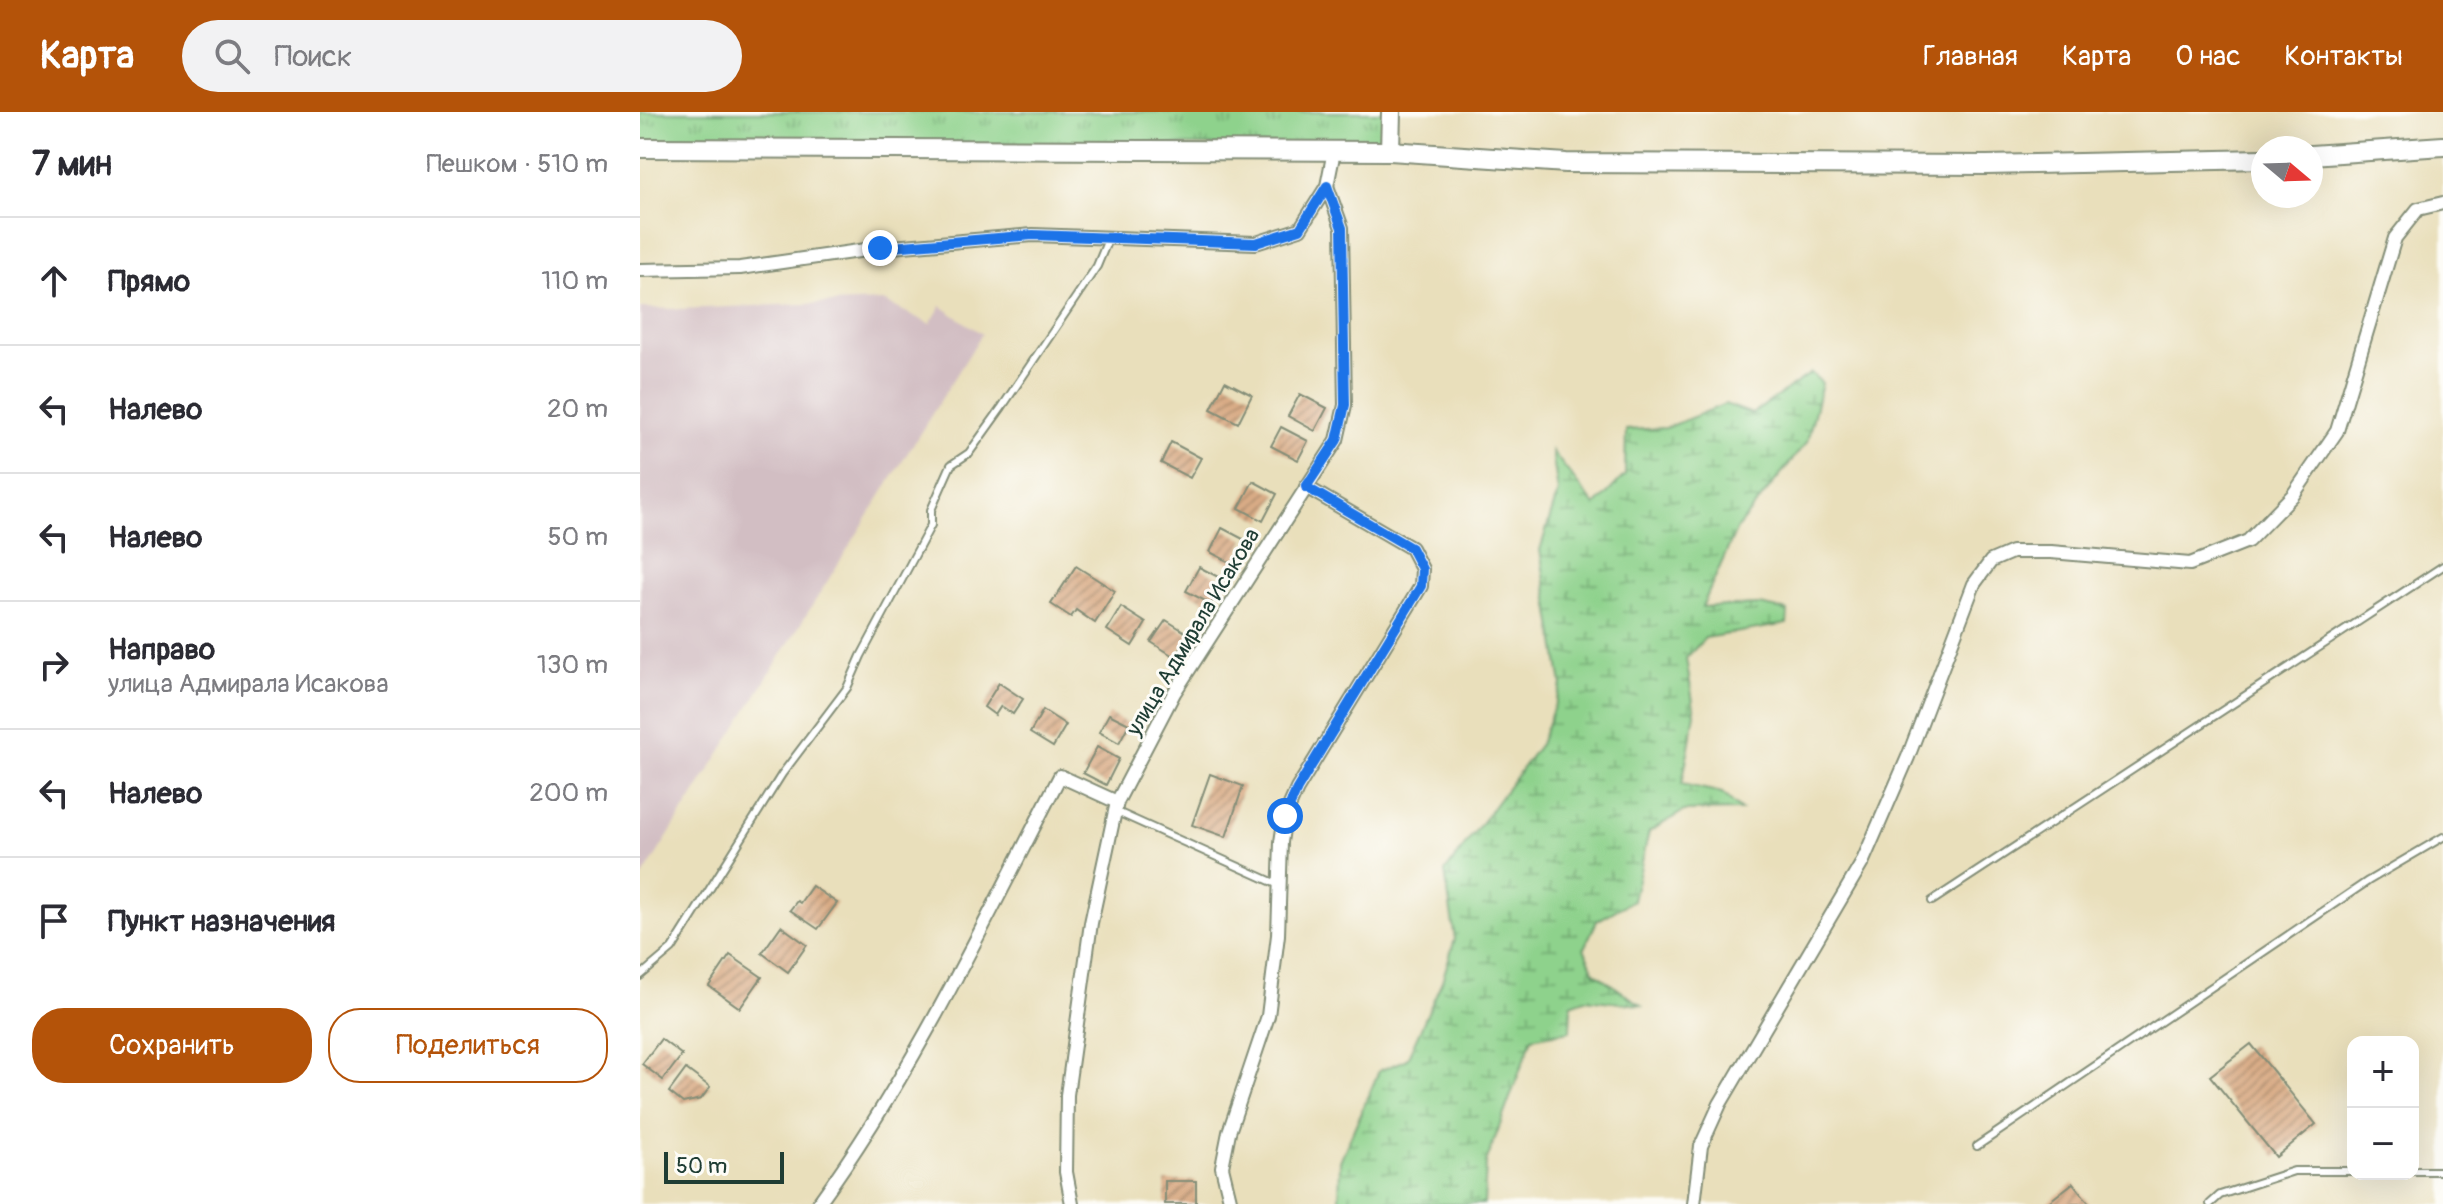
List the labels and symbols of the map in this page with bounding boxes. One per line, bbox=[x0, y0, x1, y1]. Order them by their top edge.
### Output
north arrow bbox=[2251, 136, 2323, 208]
route end bbox=[862, 230, 898, 266]
street label: улица Адмирала Исакова bbox=[1119, 523, 1266, 742]
route start bbox=[1267, 798, 1303, 834]
scale bar bbox=[664, 1148, 784, 1184]

